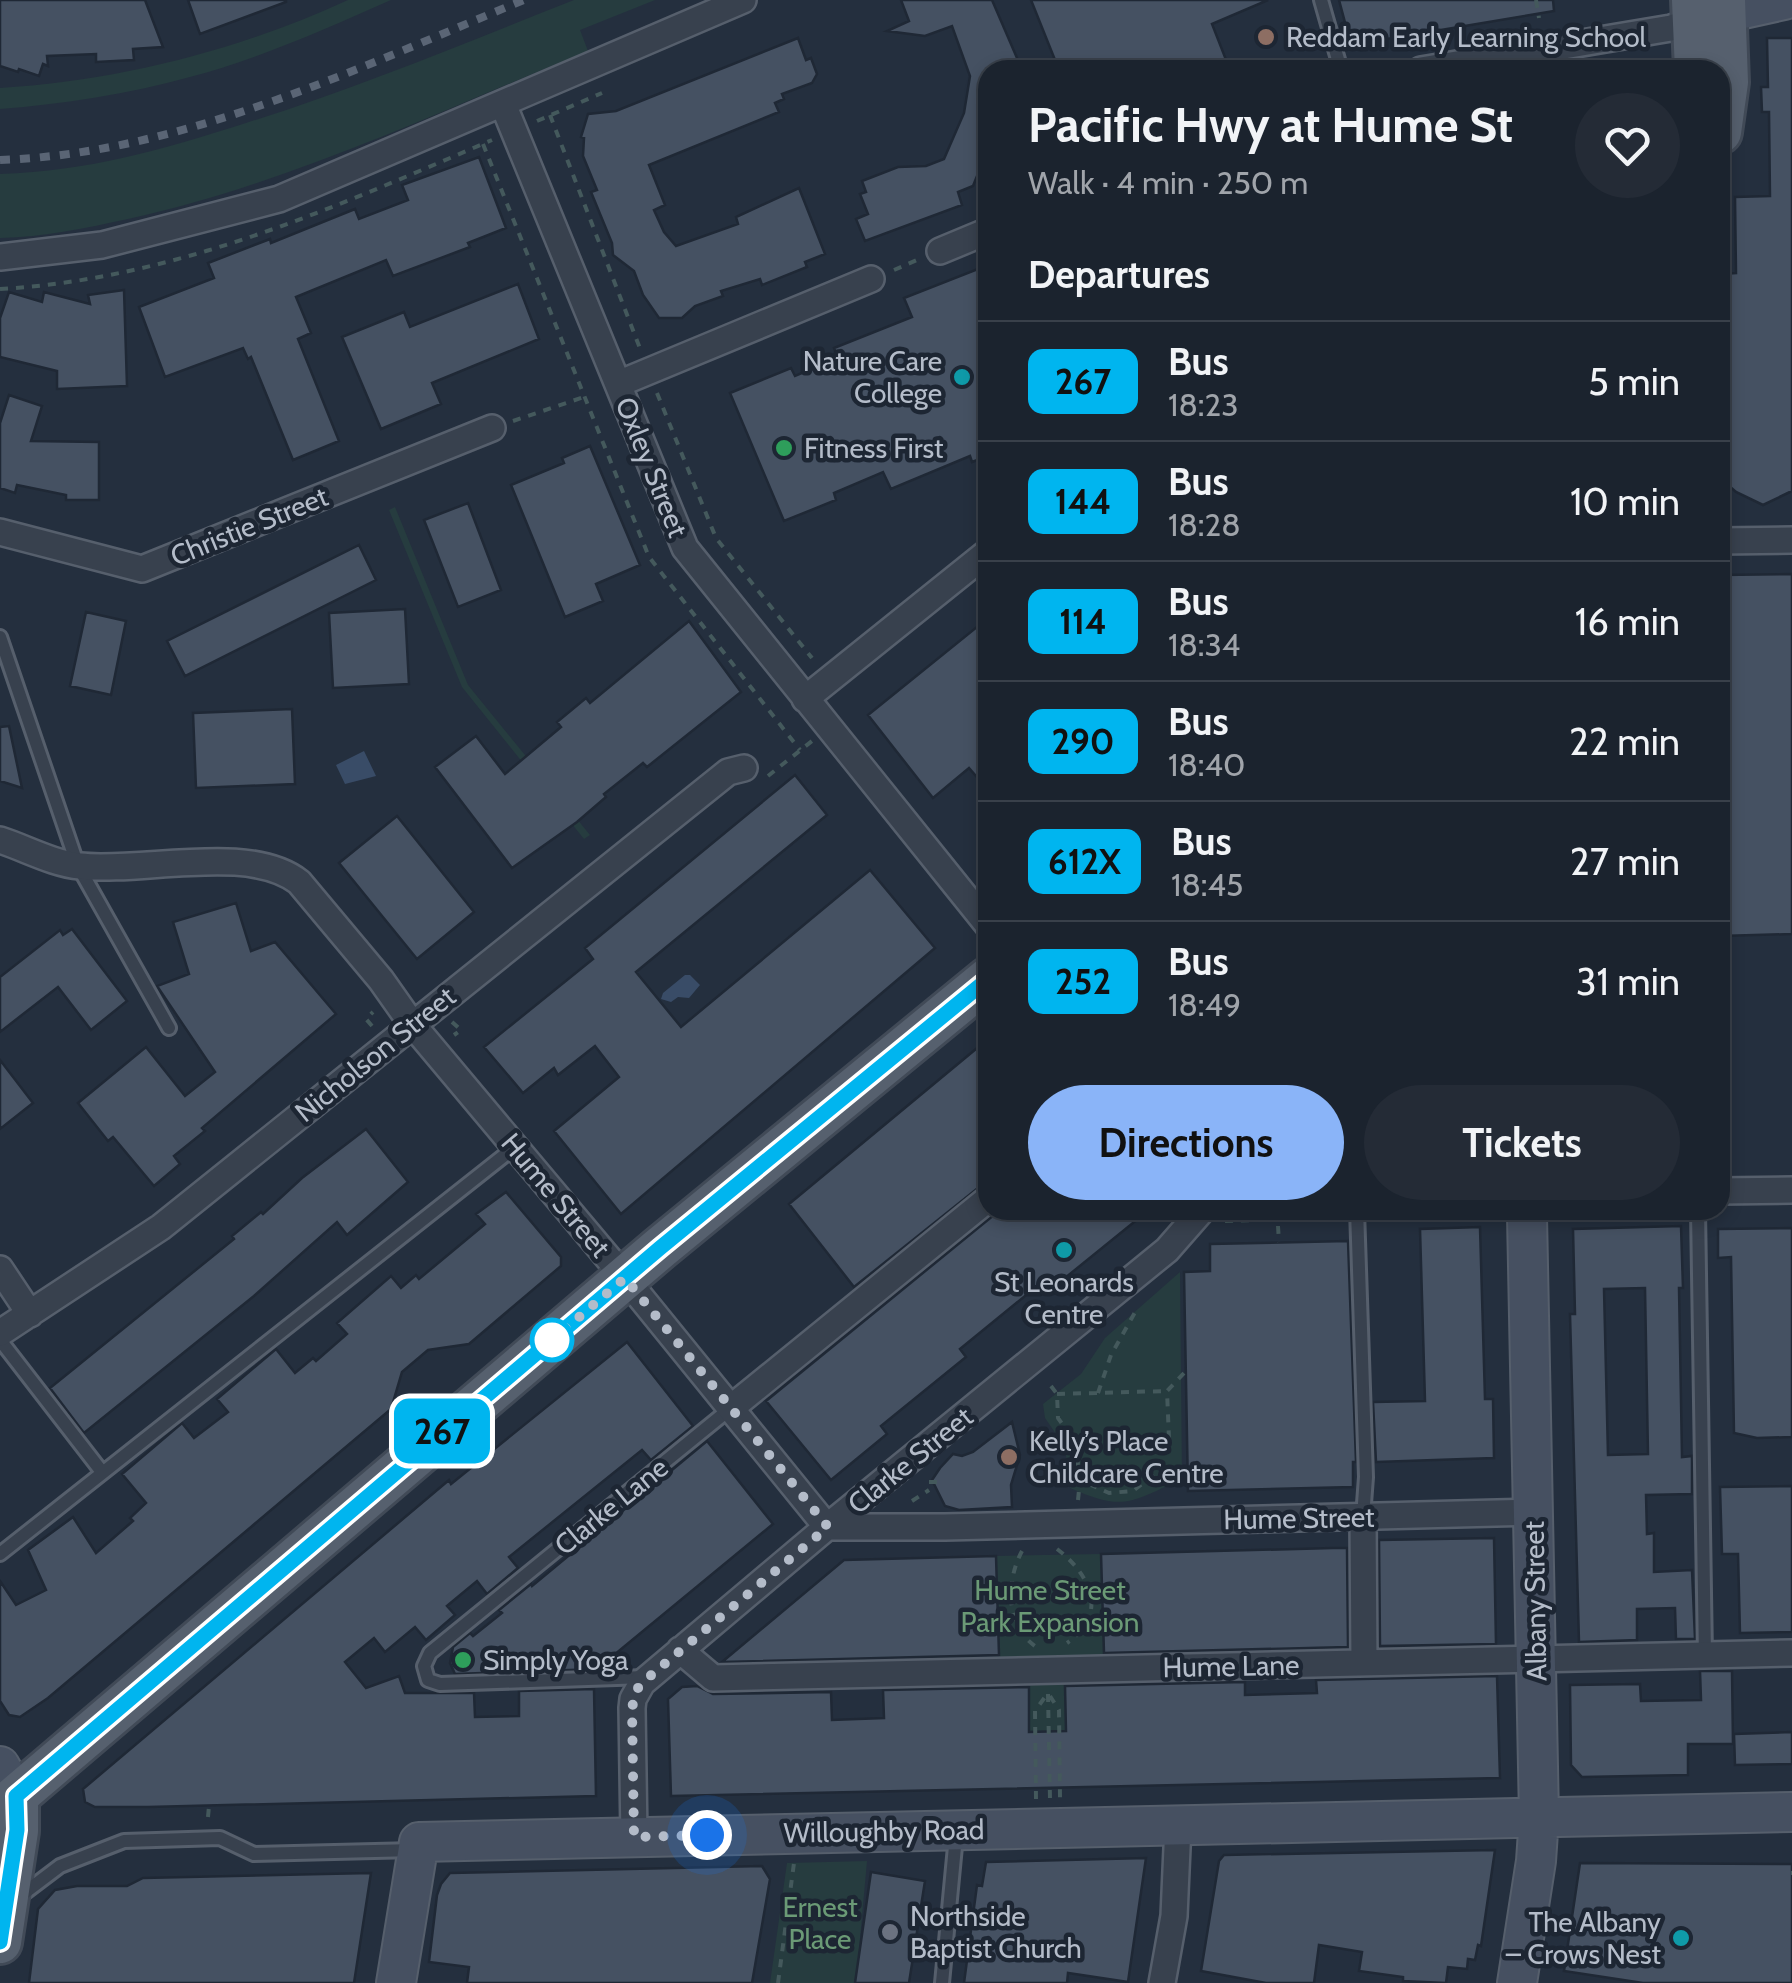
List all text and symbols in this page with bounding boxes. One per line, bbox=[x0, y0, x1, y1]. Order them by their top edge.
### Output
place label: Reddam Early Learning School bbox=[1286, 20, 1647, 54]
marker: Reddam Early Learning School bbox=[1255, 26, 1277, 48]
button: heart bbox=[1575, 93, 1680, 198]
text: Pacific Hwy at Hume St bbox=[1028, 96, 1513, 154]
text: Walk · 4 min · 250 m bbox=[1028, 163, 1308, 202]
text: Departures bbox=[1028, 251, 1210, 298]
text: Bus bbox=[1168, 338, 1229, 385]
place label: Nature Care College bbox=[803, 344, 942, 410]
text: 5 min bbox=[1588, 358, 1680, 405]
text: 267 bbox=[1055, 360, 1111, 403]
marker: Nature Care College bbox=[951, 366, 973, 388]
text: 18:23 bbox=[1168, 385, 1239, 424]
street label: Oxley Street bbox=[609, 392, 695, 542]
place label: Fitness First bbox=[804, 431, 944, 465]
marker: Fitness First bbox=[773, 437, 795, 459]
text: Bus bbox=[1168, 458, 1229, 505]
text: 10 min bbox=[1570, 478, 1680, 525]
street label: Christie Street bbox=[165, 479, 333, 573]
text: 144 bbox=[1055, 480, 1111, 523]
text: 18:28 bbox=[1168, 505, 1241, 544]
text: Bus bbox=[1168, 578, 1229, 625]
text: 16 min bbox=[1575, 598, 1680, 645]
text: 114 bbox=[1059, 600, 1107, 643]
text: 18:34 bbox=[1168, 625, 1240, 664]
text: Bus bbox=[1168, 698, 1229, 745]
text: 22 min bbox=[1569, 718, 1680, 765]
text: 290 bbox=[1052, 720, 1114, 763]
text: 18:40 bbox=[1168, 745, 1245, 784]
text: Bus bbox=[1171, 818, 1232, 865]
text: 27 min bbox=[1570, 838, 1680, 885]
text: 612X bbox=[1048, 840, 1121, 883]
text: 18:45 bbox=[1171, 865, 1243, 904]
text: Bus bbox=[1168, 938, 1229, 985]
text: 31 min bbox=[1576, 958, 1680, 1005]
text: 252 bbox=[1055, 960, 1111, 1003]
street label: Nicholson Street bbox=[288, 979, 462, 1129]
text: 18:49 bbox=[1168, 985, 1241, 1024]
button: Directions bbox=[1028, 1085, 1344, 1200]
button: Tickets bbox=[1364, 1085, 1680, 1200]
street label: Hume Street bbox=[494, 1126, 618, 1264]
marker: St Leonards Centre bbox=[1053, 1239, 1075, 1261]
place label: St Leonards Centre bbox=[994, 1265, 1134, 1331]
unlabelled marker bbox=[531, 1319, 573, 1361]
line badge: 267 bbox=[384, 1398, 500, 1464]
street label: Clarke Street bbox=[841, 1399, 979, 1521]
text: 267 bbox=[414, 1410, 470, 1453]
place label: Kelly’s Place Childcare Centre bbox=[1029, 1424, 1224, 1490]
marker: Kelly’s Place Childcare Centre bbox=[998, 1446, 1020, 1468]
street label: Clarke Lane bbox=[547, 1450, 675, 1562]
street label: Hume Street bbox=[1223, 1500, 1375, 1536]
street label: Albany Street bbox=[1517, 1521, 1553, 1681]
park label: Hume Street Park Expansion bbox=[961, 1573, 1139, 1639]
place label: Simply Yoga bbox=[483, 1643, 629, 1677]
street label: Hume Lane bbox=[1162, 1648, 1300, 1684]
marker: Simply Yoga bbox=[452, 1649, 474, 1671]
your location bbox=[682, 1810, 732, 1860]
street label: Willoughby Road bbox=[783, 1812, 985, 1850]
park label: Ernest Place bbox=[782, 1890, 858, 1956]
place label: Northside Baptist Church bbox=[910, 1899, 1082, 1965]
place label: The Albany – Crows Nest bbox=[1506, 1905, 1661, 1971]
marker: Northside Baptist Church bbox=[879, 1921, 901, 1943]
marker: The Albany – Crows Nest bbox=[1670, 1927, 1692, 1949]

